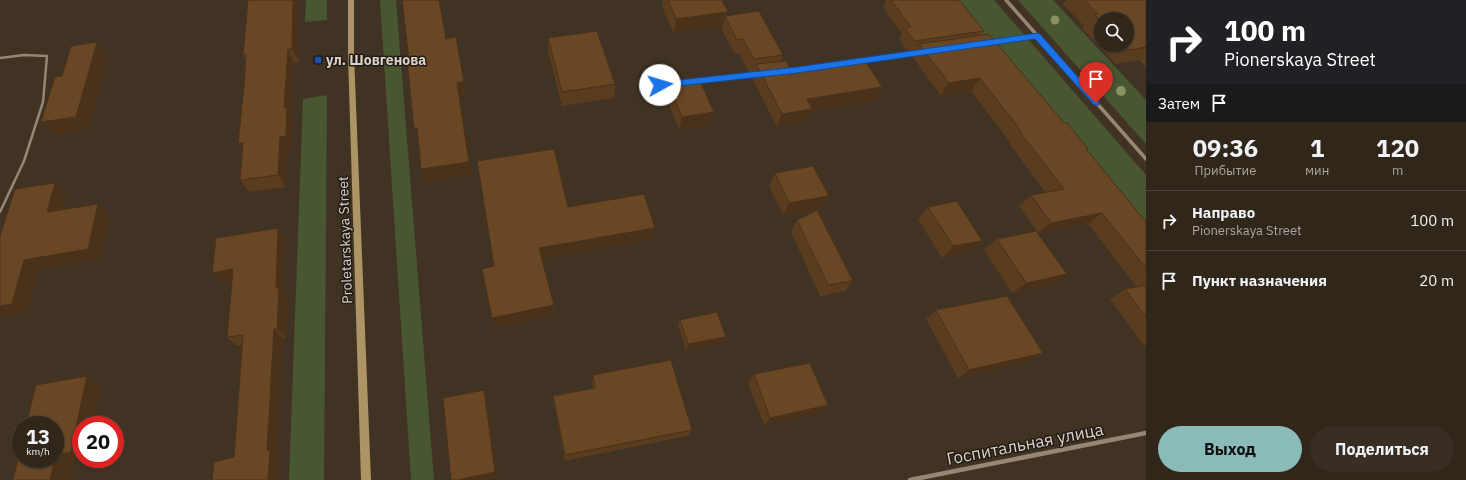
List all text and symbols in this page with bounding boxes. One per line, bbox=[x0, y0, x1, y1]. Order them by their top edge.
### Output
map controls bbox=[1094, 12, 1134, 52]
button: search bbox=[1094, 12, 1134, 52]
text: 100 m bbox=[1224, 12, 1306, 49]
icon: right bbox=[1158, 16, 1210, 68]
text: Pionerskaya Street bbox=[1224, 48, 1376, 71]
place label: ул. Шовгенова bbox=[326, 51, 426, 69]
marker: ул. Шовгенова bbox=[313, 55, 323, 65]
pin bbox=[1079, 62, 1113, 103]
position arrow bbox=[639, 64, 681, 106]
icon: arrive bbox=[1085, 68, 1107, 90]
icon: arrive bbox=[1208, 92, 1230, 114]
text: Затем bbox=[1158, 94, 1200, 113]
text: 09:36 bbox=[1193, 132, 1258, 164]
text: 1 bbox=[1310, 132, 1324, 164]
text: 120 bbox=[1376, 132, 1419, 164]
text: Прибытие bbox=[1195, 162, 1256, 179]
text: мин bbox=[1305, 162, 1329, 179]
text: m bbox=[1392, 162, 1403, 179]
street label: Proletarskaya Street bbox=[334, 176, 356, 304]
text: Направо bbox=[1192, 203, 1255, 222]
icon: right bbox=[1158, 210, 1180, 232]
text: 100 m bbox=[1410, 211, 1454, 230]
text: Pionerskaya Street bbox=[1192, 222, 1302, 239]
icon: arrive bbox=[1158, 270, 1180, 292]
text: Пункт назначения bbox=[1192, 271, 1327, 290]
text: 20 m bbox=[1419, 271, 1454, 290]
speed limit sign: 20 bbox=[72, 416, 124, 468]
street label: Госпитальная улица bbox=[945, 418, 1105, 470]
text: 13 bbox=[26, 423, 50, 450]
button: Выход bbox=[1158, 426, 1302, 472]
button: Поделиться bbox=[1310, 426, 1454, 472]
text: km/h bbox=[26, 445, 50, 458]

